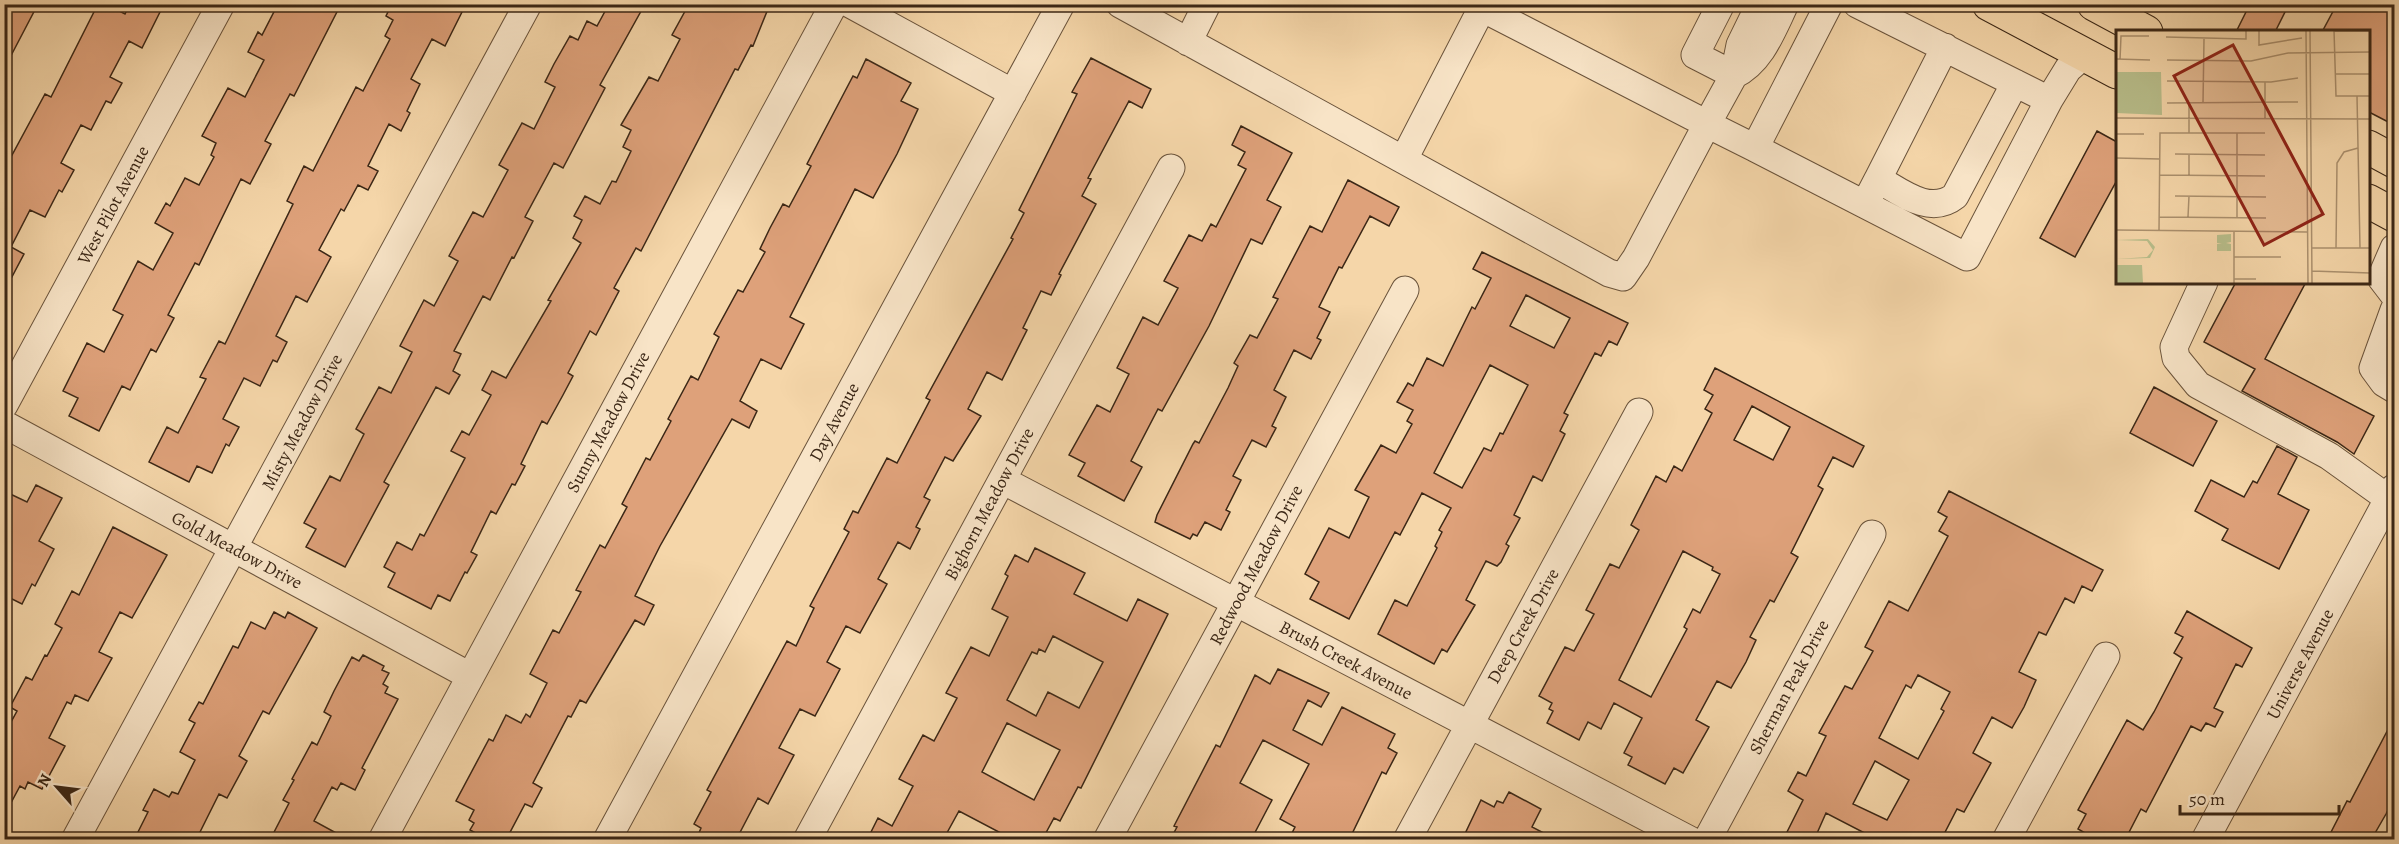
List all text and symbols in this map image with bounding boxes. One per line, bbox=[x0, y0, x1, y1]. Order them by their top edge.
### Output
inset map bbox=[2116, 30, 2369, 284]
street label: West Pilot Avenue bbox=[71, 141, 154, 270]
street label: Sunny Meadow Drive bbox=[561, 347, 655, 497]
street label: Misty Meadow Drive bbox=[256, 350, 348, 494]
street label: Day Avenue bbox=[803, 378, 865, 466]
street label: Bighorn Meadow Drive bbox=[939, 423, 1039, 585]
street label: Redwood Meadow Drive bbox=[1204, 481, 1308, 649]
street label: Gold Meadow Drive bbox=[168, 505, 306, 595]
street label: Deep Creek Drive bbox=[1481, 564, 1565, 688]
street label: Universe Avenue bbox=[2261, 605, 2339, 723]
street label: Brush Creek Avenue bbox=[1275, 615, 1417, 705]
street label: Sherman Peak Drive bbox=[1743, 615, 1835, 759]
north arrow bbox=[27, 757, 87, 817]
text: N bbox=[32, 770, 57, 791]
scale bar bbox=[2180, 778, 2339, 816]
text: 50 m bbox=[2189, 787, 2225, 811]

